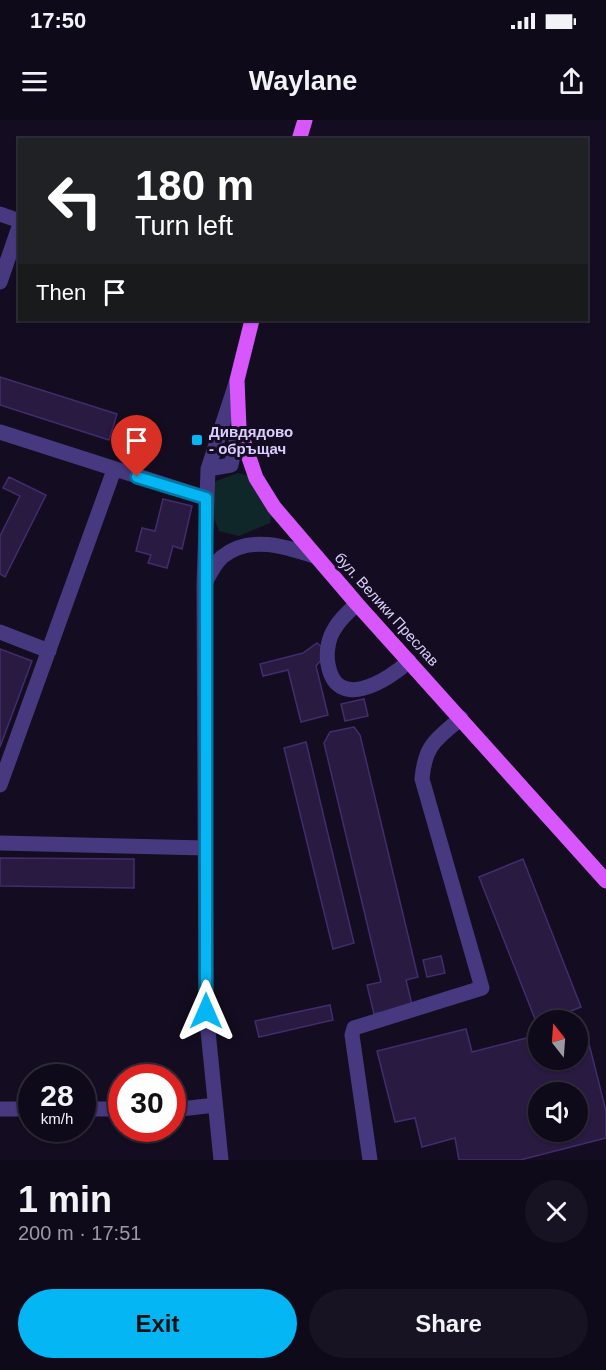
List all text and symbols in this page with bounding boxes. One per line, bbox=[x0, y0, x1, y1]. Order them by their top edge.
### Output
text: 17:50 bbox=[30, 8, 86, 33]
icon: menu bbox=[18, 65, 51, 98]
icon: share bbox=[555, 65, 588, 98]
text: Waylane bbox=[249, 66, 357, 96]
icon: left bbox=[36, 162, 114, 240]
text: 180 m bbox=[135, 162, 254, 209]
text: Turn left bbox=[135, 211, 233, 241]
icon: arrive bbox=[98, 276, 131, 309]
text: Then bbox=[36, 280, 86, 305]
pin bbox=[111, 415, 162, 477]
place label: Дивдядово - обръщач bbox=[209, 423, 293, 457]
icon: arrive bbox=[120, 424, 153, 457]
marker: Дивдядово - обръщач bbox=[190, 433, 204, 447]
street label: бул. Велики Преслав bbox=[332, 549, 442, 669]
position arrow bbox=[174, 979, 238, 1043]
north arrow bbox=[528, 1010, 588, 1070]
map controls bbox=[528, 1010, 588, 1142]
speed limit sign: 30 bbox=[108, 1064, 186, 1142]
text: 28 bbox=[40, 1079, 74, 1112]
button: sound bbox=[528, 1082, 588, 1142]
text: km/h bbox=[41, 1110, 73, 1127]
text: 1 min bbox=[18, 1179, 112, 1220]
button: close bbox=[525, 1180, 588, 1243]
text: 200 m · 17:51 bbox=[18, 1222, 141, 1244]
button: Exit bbox=[18, 1289, 297, 1358]
button: Share bbox=[309, 1289, 588, 1358]

